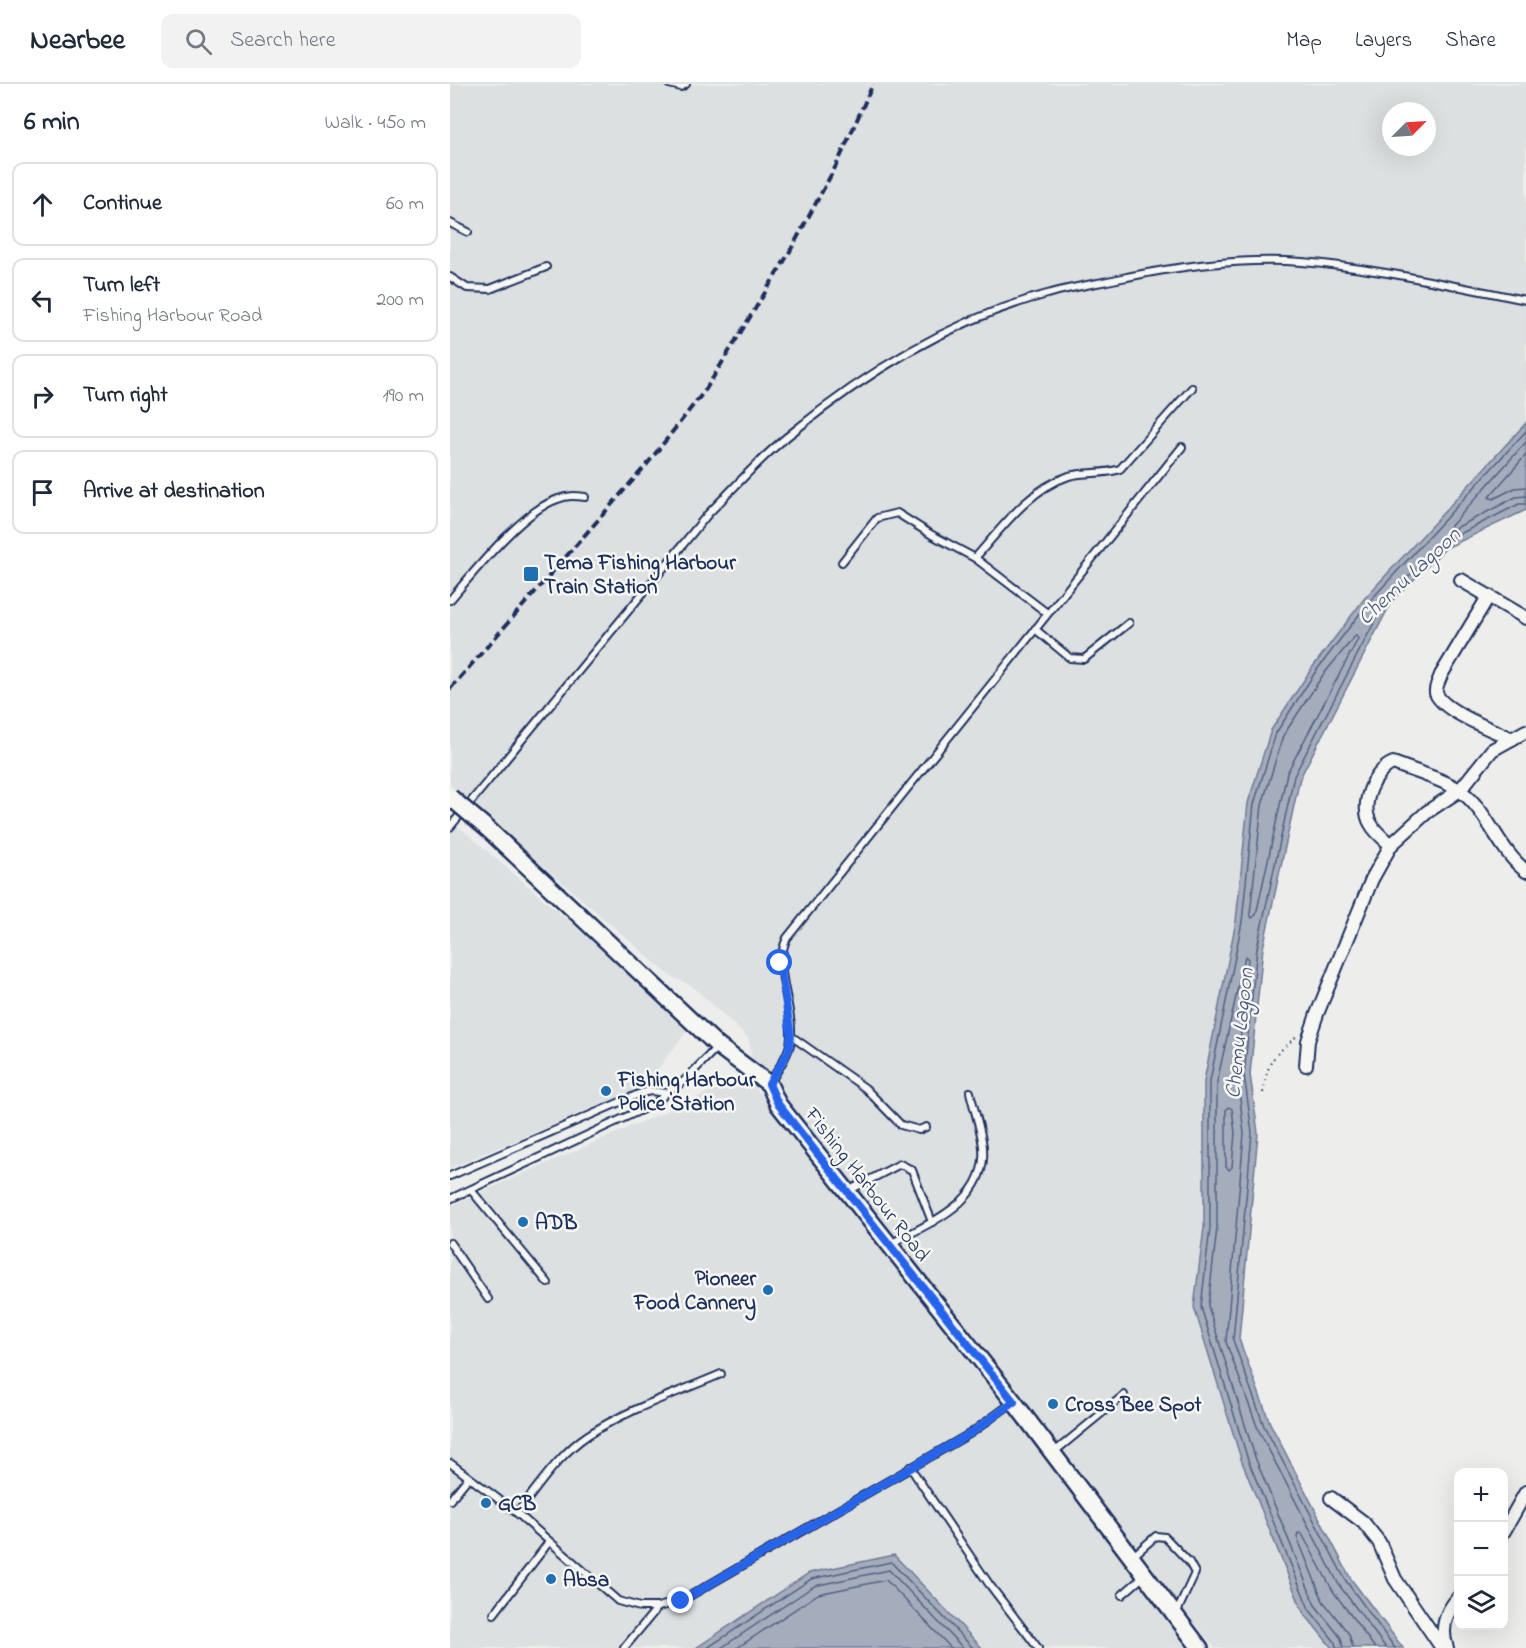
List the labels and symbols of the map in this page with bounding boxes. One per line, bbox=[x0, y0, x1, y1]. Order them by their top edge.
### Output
north arrow bbox=[1382, 102, 1436, 156]
water label: Chemu Lagoon bbox=[1351, 520, 1470, 634]
place label: Tema Fishing Harbour Train Station bbox=[544, 549, 736, 603]
marker: Tema Fishing Harbour Train Station bbox=[522, 565, 540, 583]
route start bbox=[766, 949, 792, 975]
water label: Chemu Lagoon bbox=[1218, 965, 1264, 1100]
place label: Fishing Harbour Police Station bbox=[617, 1066, 756, 1120]
marker: Fishing Harbour Police Station bbox=[599, 1084, 613, 1098]
street label: Fishing Harbour Road bbox=[794, 1101, 936, 1270]
place label: ADB bbox=[535, 1209, 577, 1239]
marker: ADB bbox=[516, 1215, 530, 1229]
place label: Pioneer Food Cannery bbox=[633, 1265, 756, 1321]
marker: Pioneer Food Cannery bbox=[761, 1283, 775, 1297]
place label: Cross Bee Spot bbox=[1065, 1391, 1203, 1421]
marker: Cross Bee Spot bbox=[1046, 1397, 1060, 1411]
place label: GCB bbox=[498, 1490, 536, 1520]
marker: GCB bbox=[479, 1496, 493, 1510]
place label: Absa bbox=[563, 1566, 609, 1596]
marker: Absa bbox=[544, 1572, 558, 1586]
route end bbox=[667, 1587, 693, 1613]

